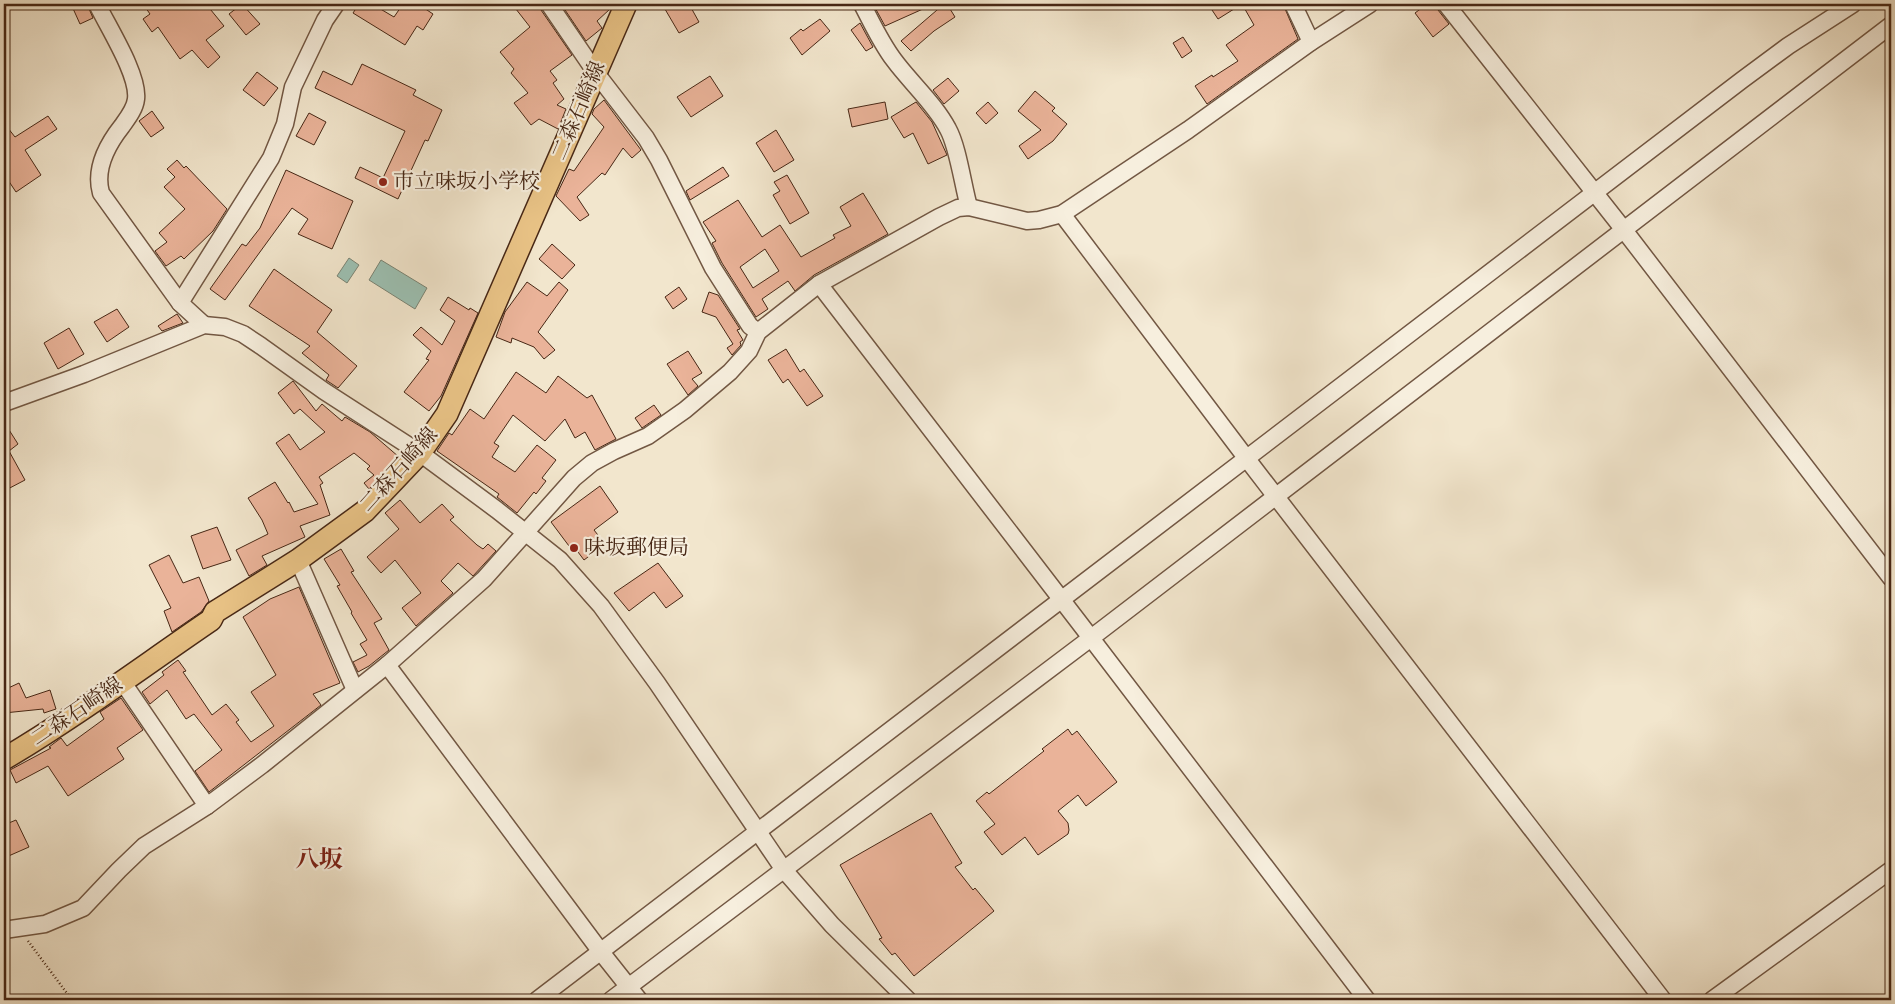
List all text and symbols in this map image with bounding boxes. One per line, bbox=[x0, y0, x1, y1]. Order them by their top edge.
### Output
street label: 二森石崎線 bbox=[547, 58, 611, 164]
place label: 市立味坂小学校 bbox=[393, 169, 540, 195]
marker: 市立味坂小学校 bbox=[377, 176, 389, 188]
street label: 二森石崎線 bbox=[354, 422, 444, 518]
place label: 味坂郵便局 bbox=[584, 535, 689, 561]
marker: 味坂郵便局 bbox=[568, 542, 580, 554]
street label: 二森石崎線 bbox=[26, 672, 128, 752]
district label: 八坂 bbox=[295, 845, 343, 875]

